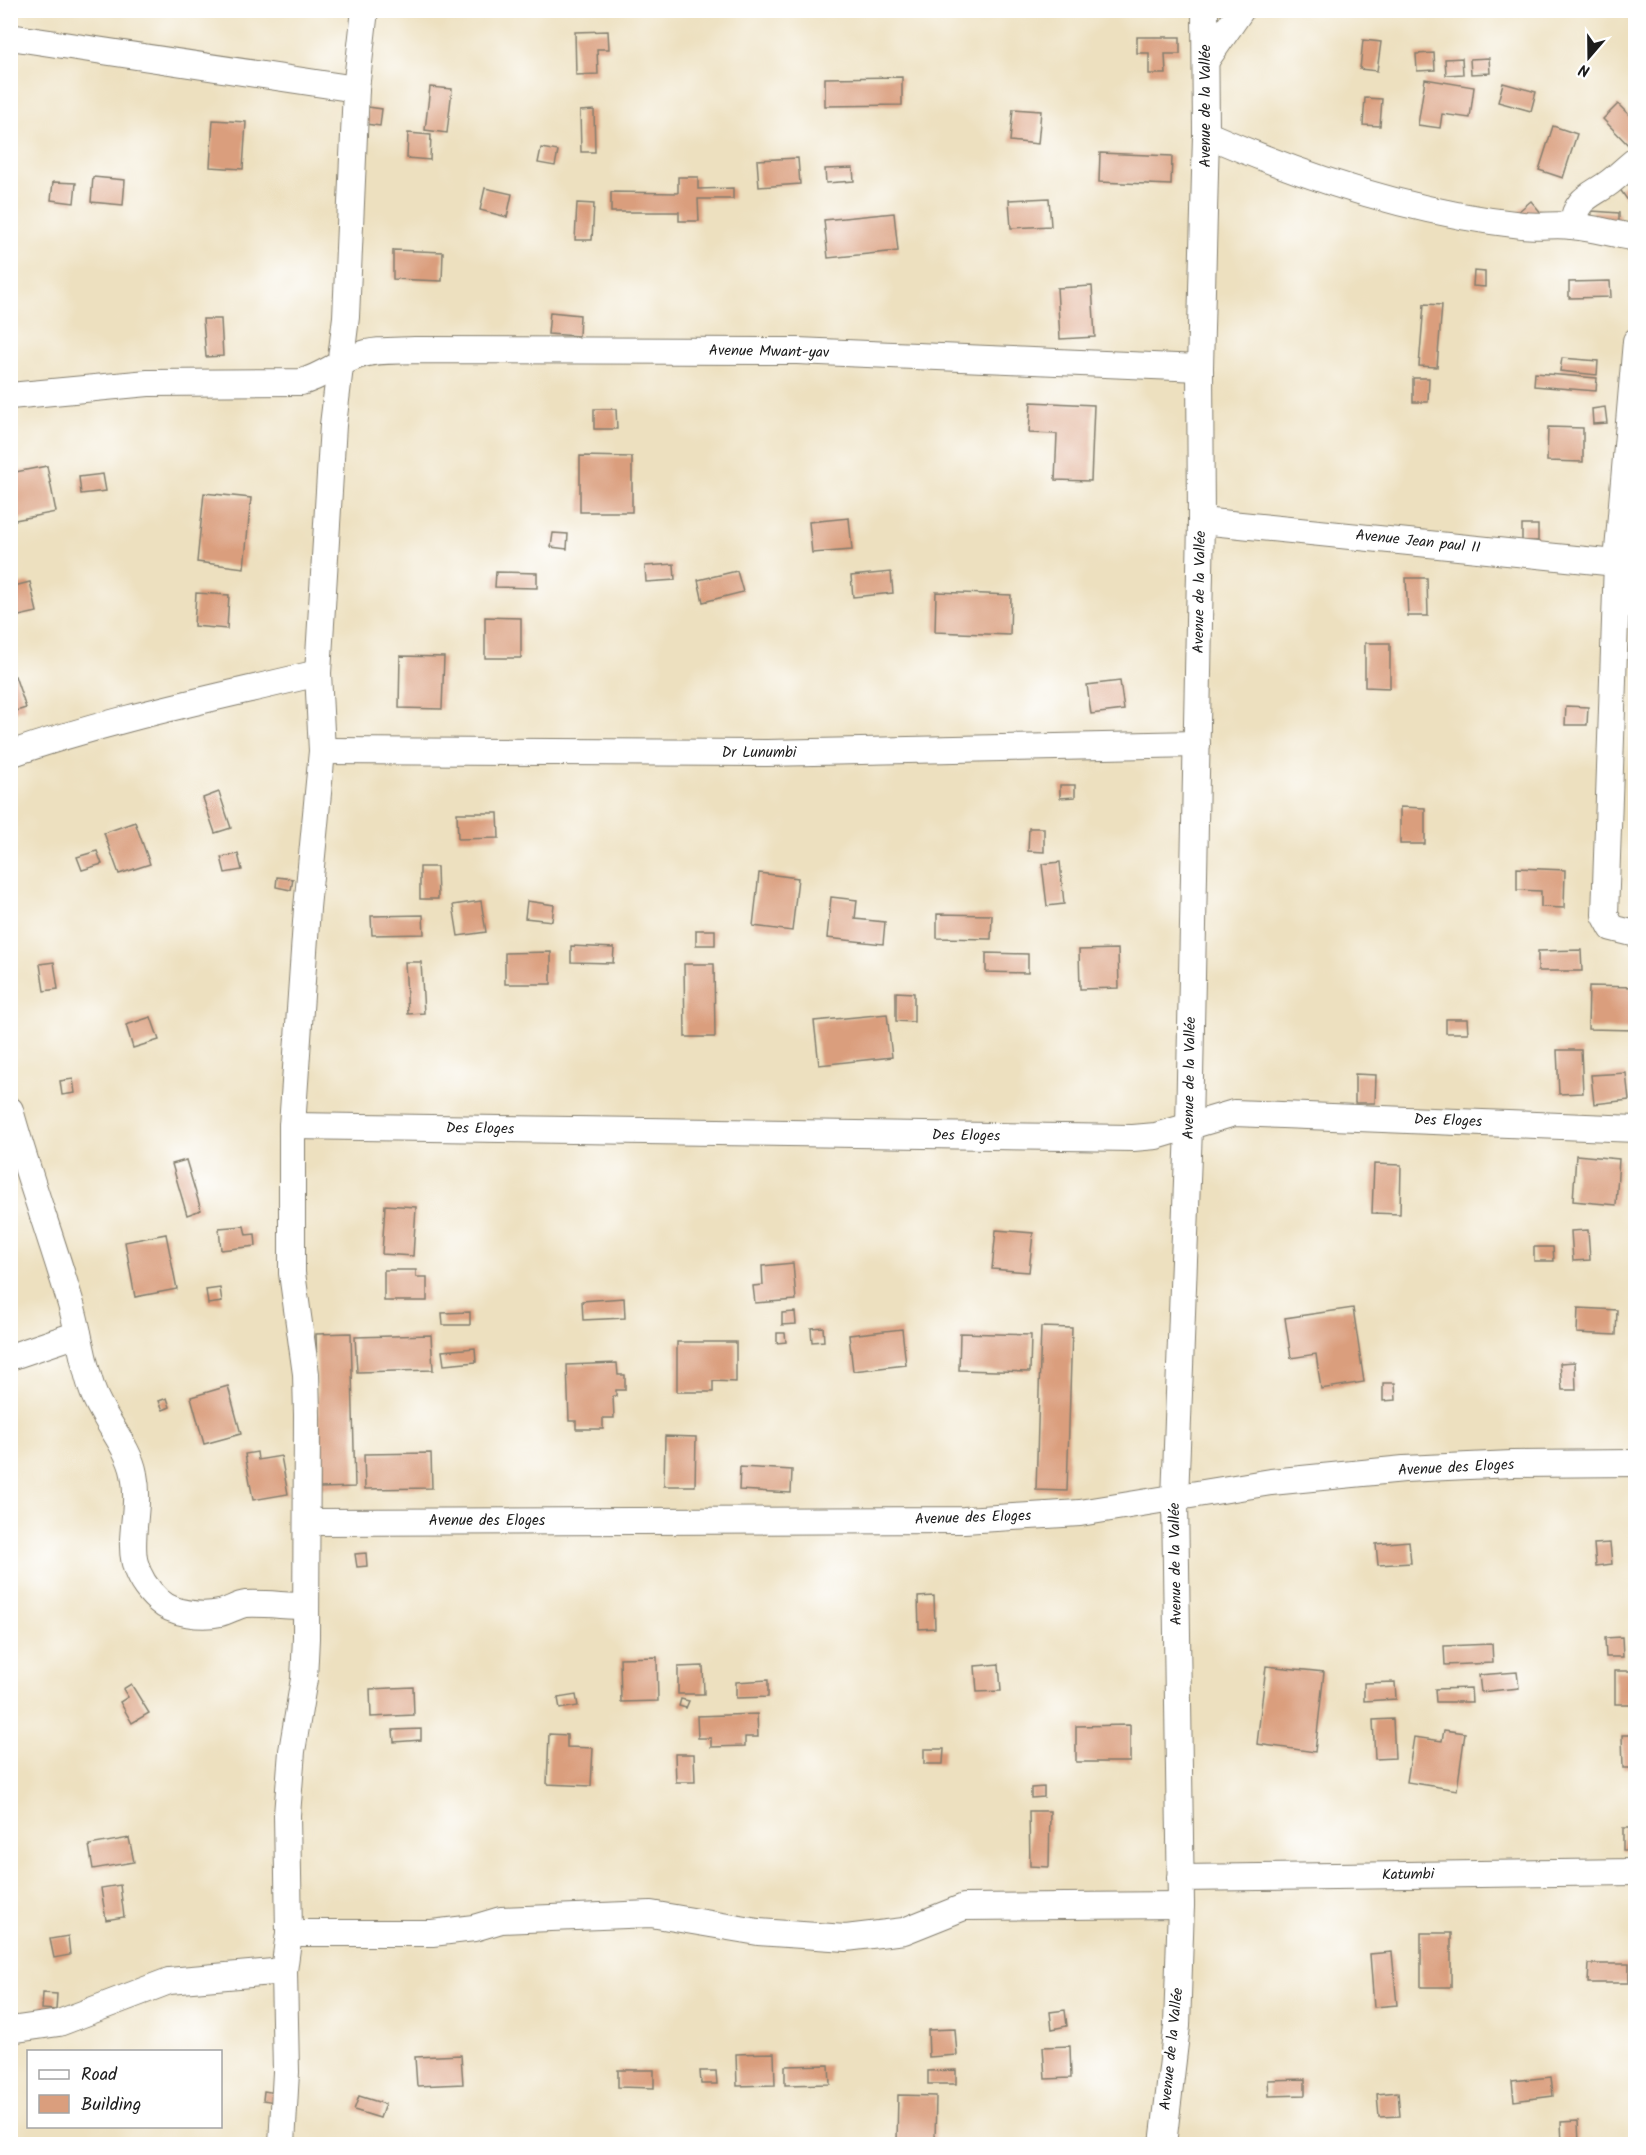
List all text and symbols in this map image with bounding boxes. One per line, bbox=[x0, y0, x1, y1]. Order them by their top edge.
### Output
north arrow bbox=[1559, 27, 1619, 87]
street label: Avenue de la Vallée bbox=[1194, 44, 1218, 167]
text: N bbox=[1575, 56, 1593, 83]
street label: Avenue Mwant-yav bbox=[709, 339, 830, 365]
street label: Avenue Jean paul II bbox=[1354, 524, 1482, 561]
street label: Avenue de la Vallée bbox=[1187, 530, 1213, 654]
street label: Dr Lunumbi bbox=[722, 741, 798, 765]
street label: Avenue de la Vallée bbox=[1177, 1016, 1203, 1140]
street label: Des Eloges bbox=[1413, 1108, 1483, 1134]
street label: Des Eloges bbox=[446, 1116, 515, 1142]
street label: Des Eloges bbox=[932, 1123, 1001, 1149]
street label: Avenue des Eloges bbox=[1397, 1453, 1515, 1483]
street label: Avenue de la Vallée bbox=[1163, 1502, 1189, 1626]
street label: Avenue des Eloges bbox=[914, 1504, 1032, 1532]
street label: Avenue des Eloges bbox=[429, 1509, 546, 1533]
street label: Katumbi bbox=[1382, 1863, 1436, 1887]
street label: Avenue de la Vallée bbox=[1154, 1986, 1190, 2111]
legend bbox=[27, 2050, 222, 2128]
text: Road bbox=[81, 2061, 118, 2090]
text: Building bbox=[81, 2091, 141, 2120]

